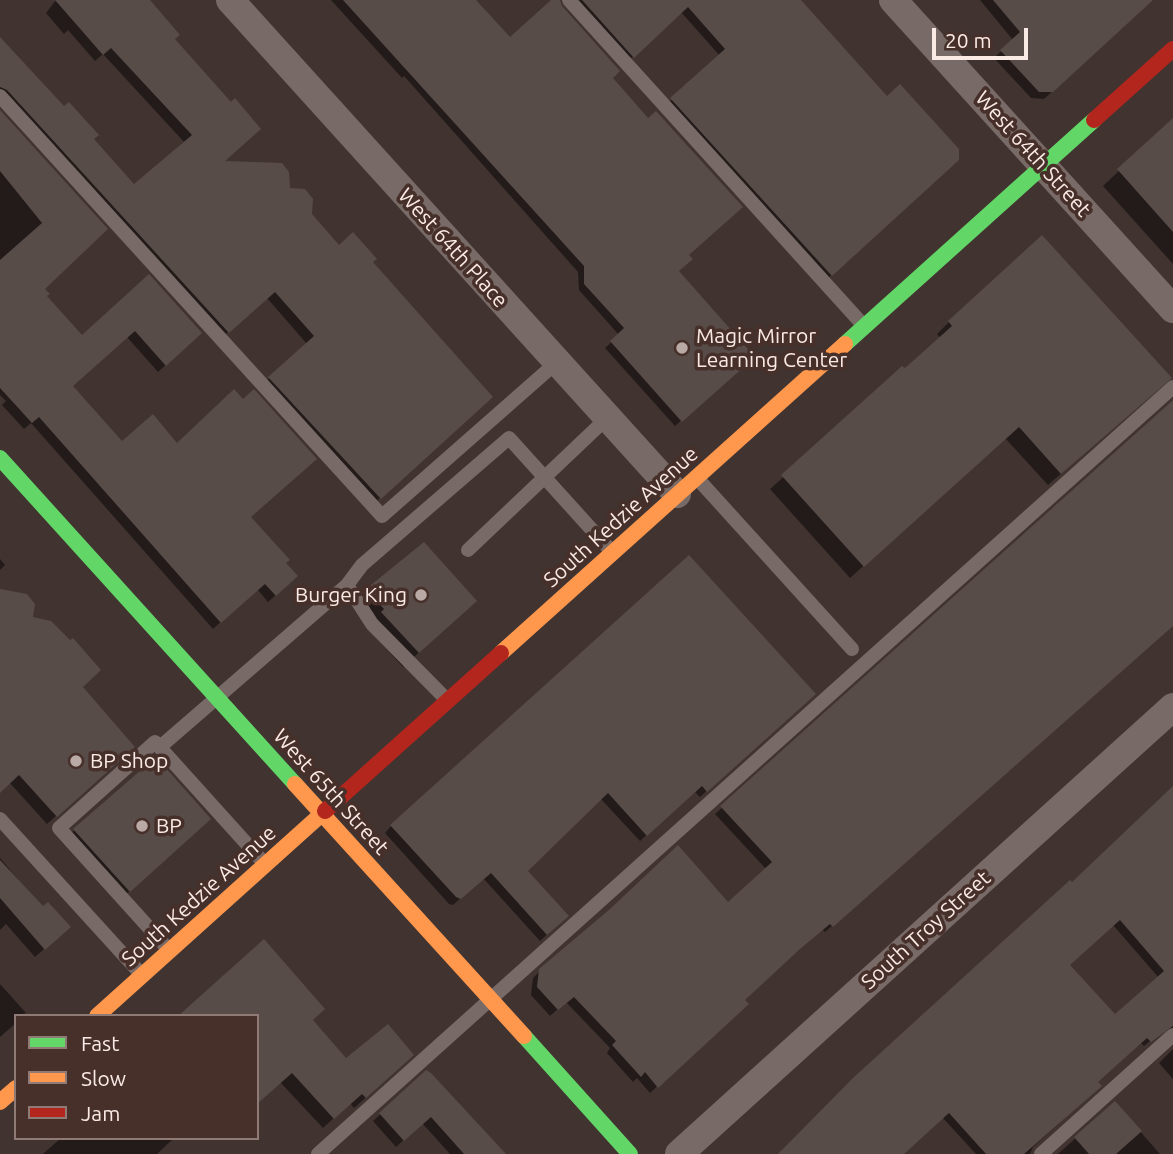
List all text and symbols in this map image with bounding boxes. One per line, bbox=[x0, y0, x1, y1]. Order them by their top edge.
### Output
scale bar bbox=[935, 14, 1031, 58]
text: 20 m bbox=[945, 28, 992, 52]
street label: West 64th Street bbox=[970, 86, 1096, 222]
street label: West 64th Place bbox=[393, 183, 513, 313]
place label: Magic Mirror Learning Center bbox=[696, 323, 847, 373]
marker: Magic Mirror Learning Center bbox=[674, 340, 690, 356]
street label: South Kedzie Avenue bbox=[539, 441, 703, 593]
place label: Burger King bbox=[295, 582, 407, 608]
marker: Burger King bbox=[413, 587, 429, 603]
street label: West 65th Street bbox=[268, 724, 394, 860]
place label: BP Shop bbox=[90, 748, 168, 774]
marker: BP Shop bbox=[68, 753, 84, 769]
place label: BP bbox=[156, 813, 182, 839]
marker: BP bbox=[134, 818, 150, 834]
street label: South Kedzie Avenue bbox=[117, 820, 281, 972]
street label: South Troy Street bbox=[856, 865, 996, 995]
legend bbox=[14, 1014, 259, 1140]
text: Fast bbox=[81, 1031, 119, 1055]
text: Slow bbox=[81, 1066, 126, 1090]
text: Jam bbox=[81, 1101, 120, 1125]

